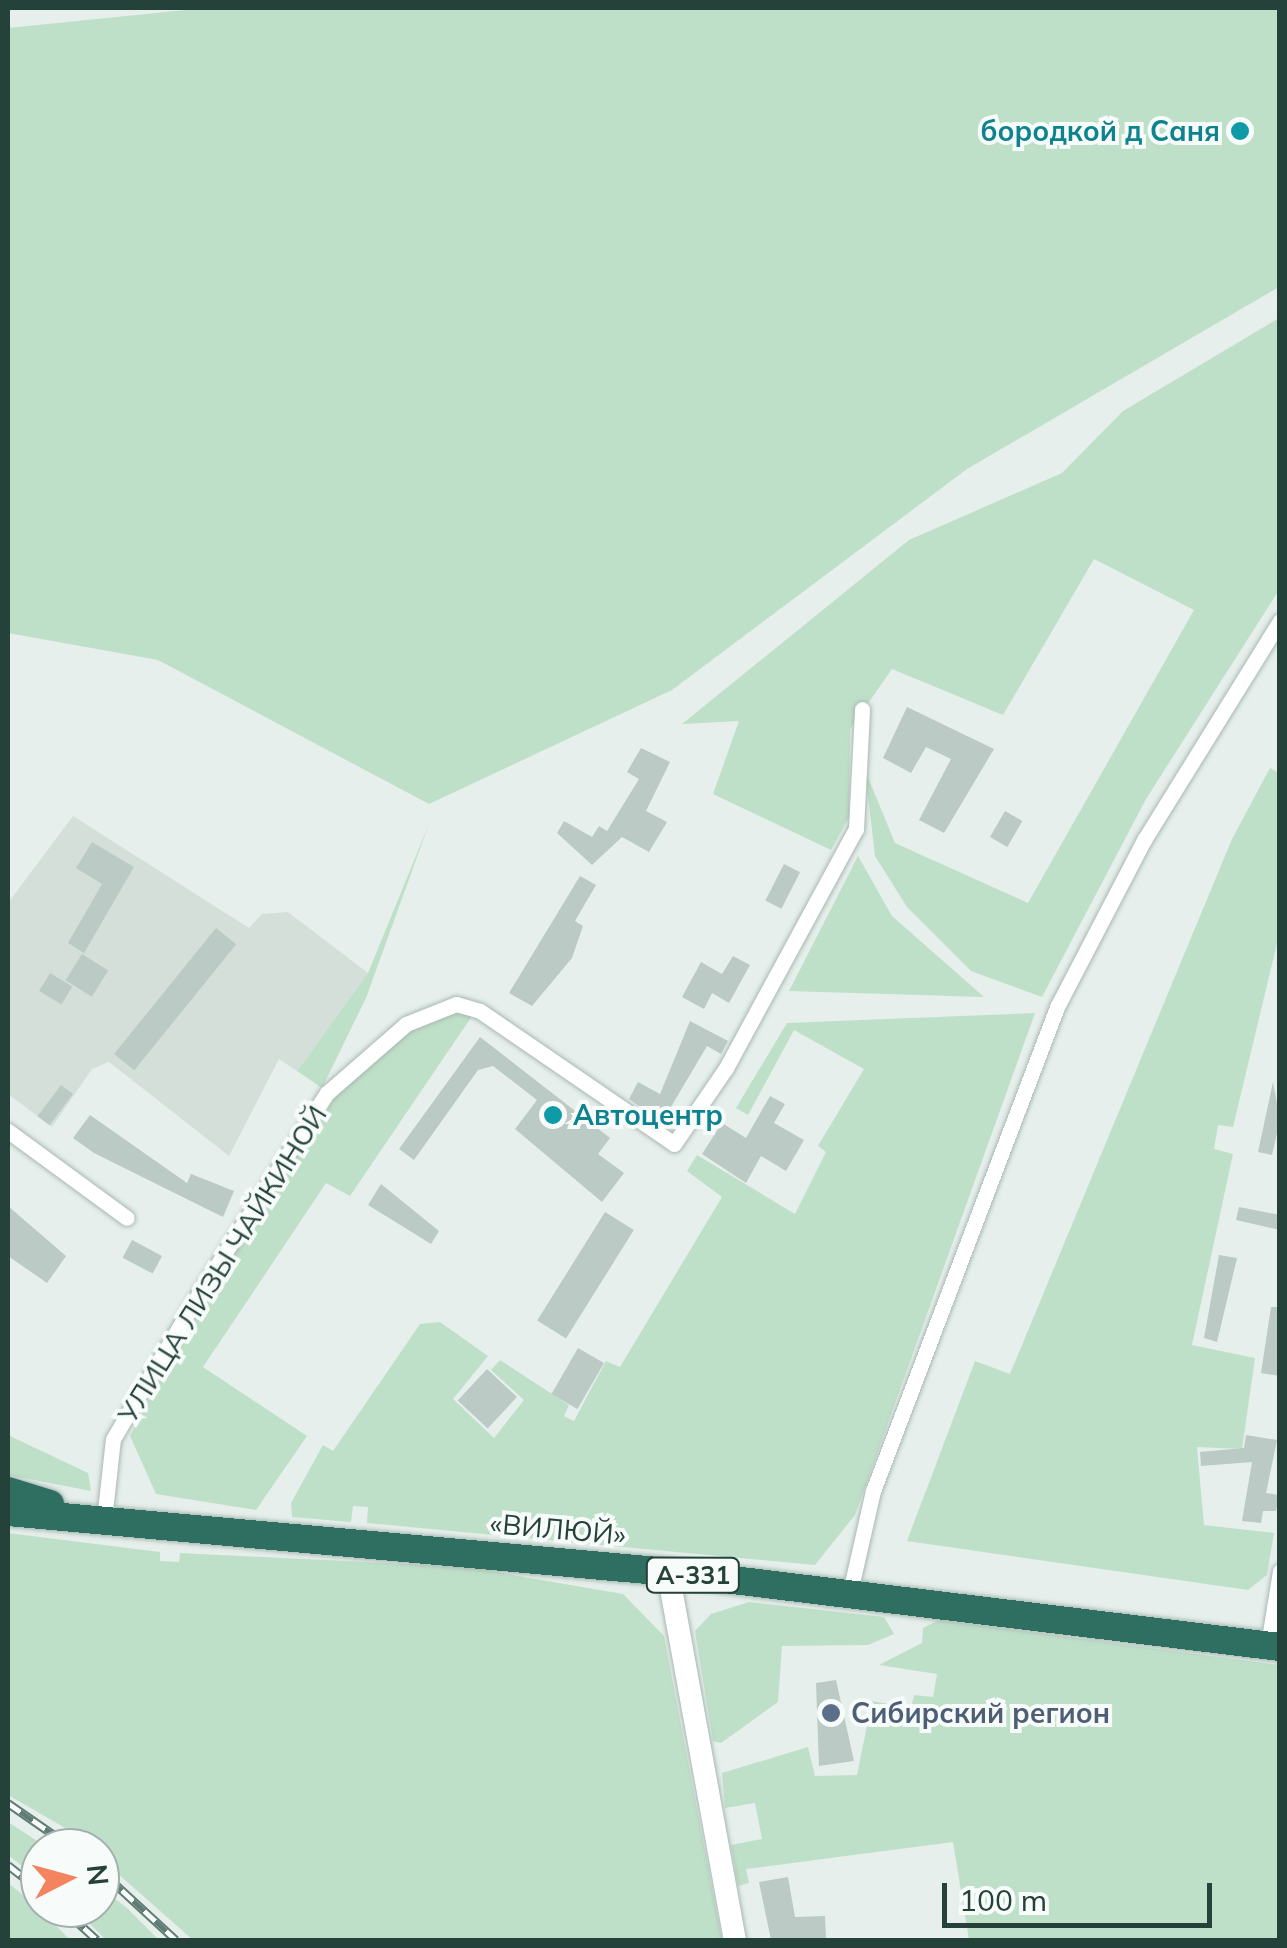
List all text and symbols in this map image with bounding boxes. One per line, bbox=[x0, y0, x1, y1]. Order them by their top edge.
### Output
place label: бородкой д Саня bbox=[980, 114, 1220, 148]
marker: бородкой д Саня bbox=[1229, 120, 1251, 142]
place label: Автоцентр bbox=[573, 1098, 723, 1132]
street label: УЛИЦА ЛИЗЫ ЧАЙКИНОЙ bbox=[110, 1099, 334, 1429]
marker: Автоцентр bbox=[542, 1104, 564, 1126]
street label: «ВИЛЮЙ» bbox=[489, 1506, 627, 1552]
road number: А-331 bbox=[646, 1555, 740, 1595]
place label: Сибирский регион bbox=[851, 1696, 1110, 1730]
marker: Сибирский регион bbox=[820, 1702, 842, 1724]
north arrow bbox=[20, 1828, 120, 1928]
text: N bbox=[80, 1863, 117, 1887]
scale bar bbox=[947, 1863, 1217, 1925]
text: 100 m bbox=[959, 1881, 1047, 1919]

